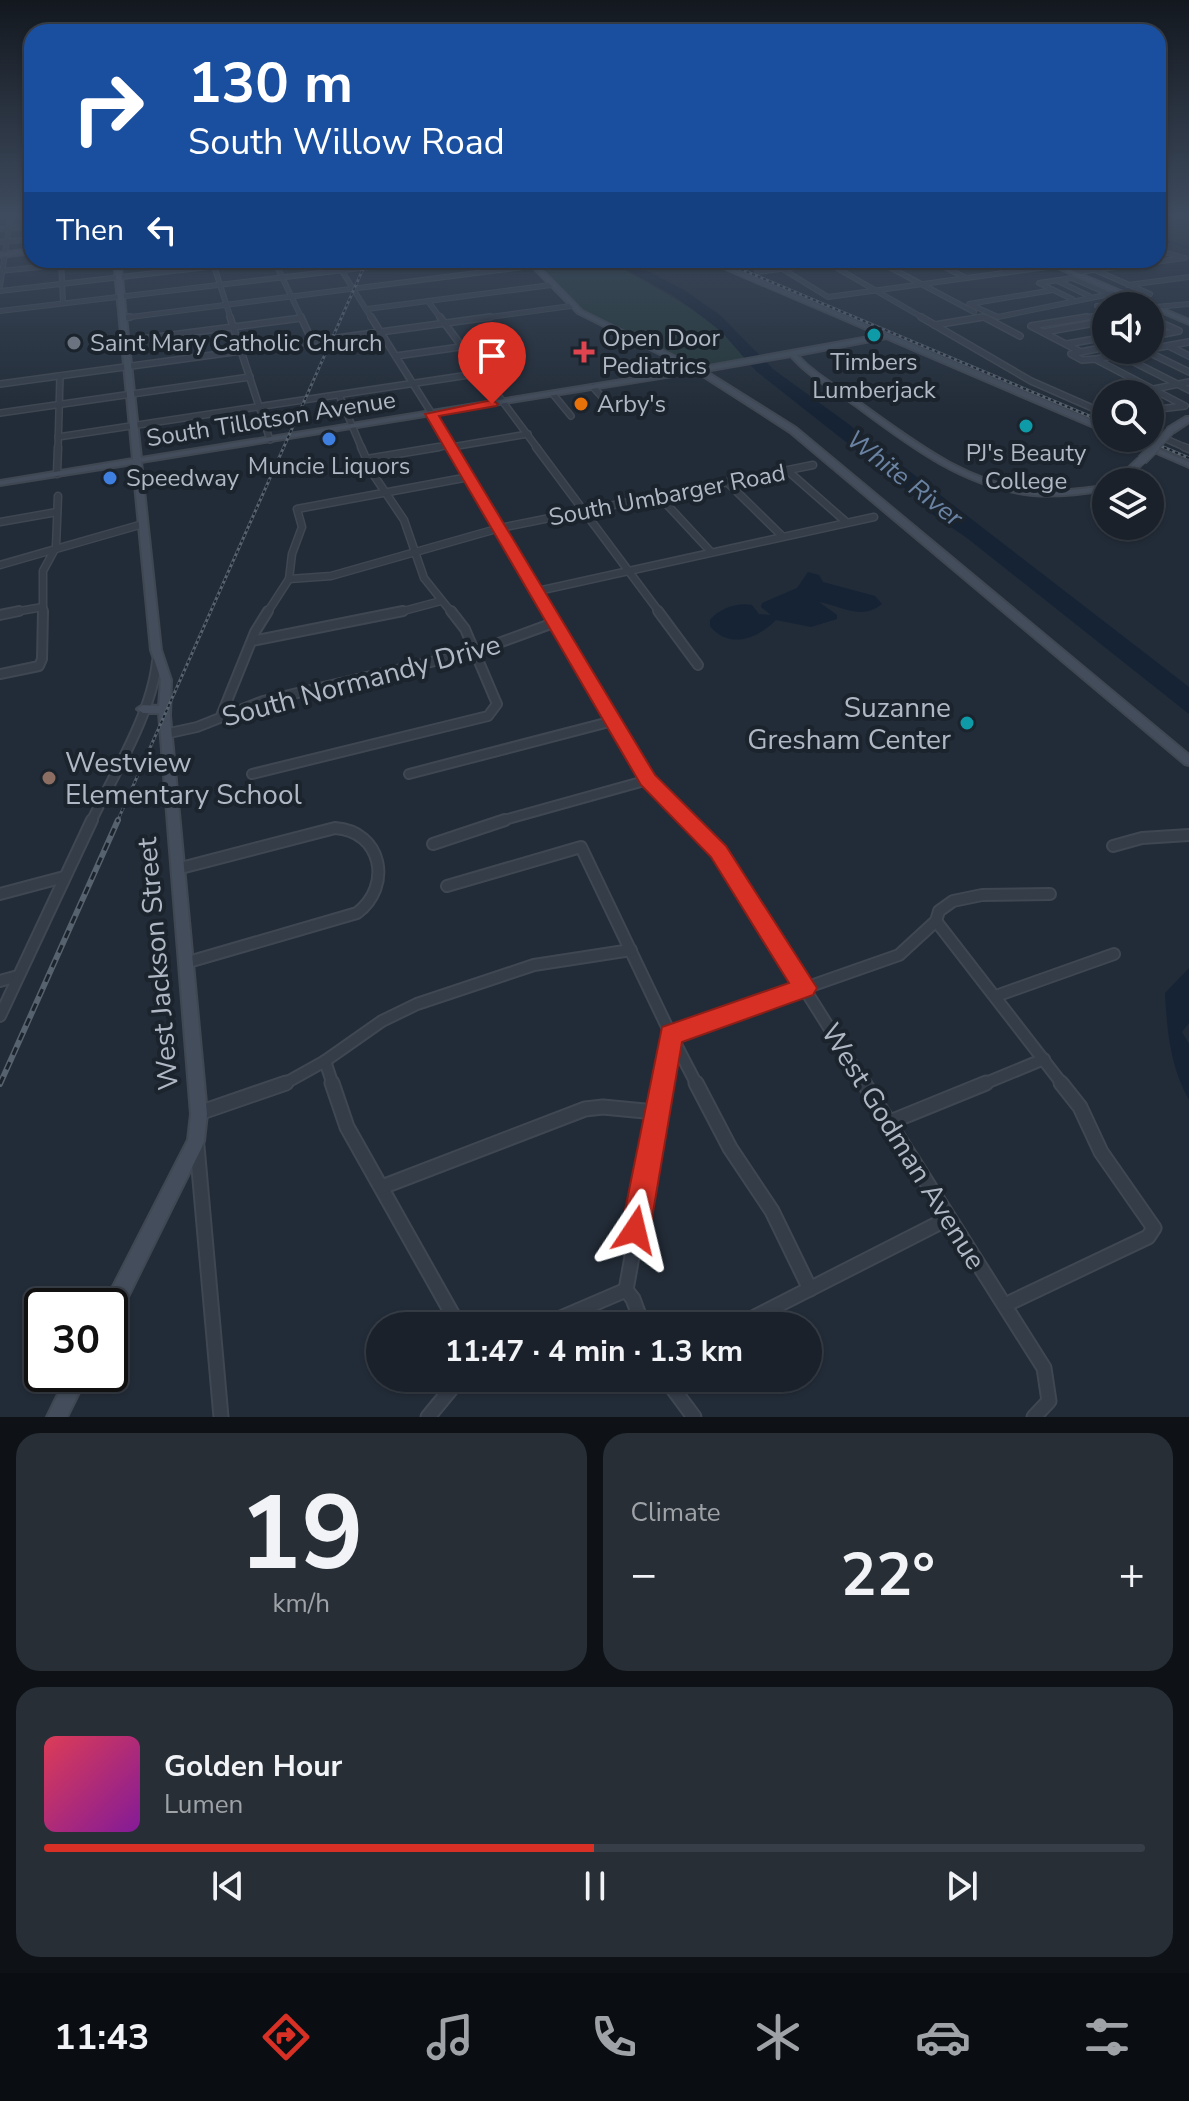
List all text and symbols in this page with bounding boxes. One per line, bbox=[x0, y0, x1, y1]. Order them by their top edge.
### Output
text: 130 m bbox=[188, 45, 353, 122]
icon: right bbox=[56, 56, 160, 160]
text: South Willow Road bbox=[188, 118, 505, 167]
icon: left bbox=[140, 208, 184, 252]
text: Then bbox=[56, 210, 124, 251]
map controls bbox=[1092, 292, 1164, 540]
button: sound bbox=[1092, 292, 1164, 364]
pin bbox=[458, 322, 526, 404]
place label: Open Door Pediatrics bbox=[602, 322, 720, 382]
marker: Timbers Lumberjack bbox=[865, 326, 883, 344]
place label: Saint Mary Catholic Church bbox=[90, 327, 383, 359]
marker: Saint Mary Catholic Church bbox=[65, 334, 83, 352]
icon: arrive bbox=[470, 334, 514, 378]
marker: Open Door Pediatrics bbox=[573, 341, 595, 363]
place label: Timbers Lumberjack bbox=[812, 346, 937, 406]
button: search bbox=[1092, 380, 1164, 452]
street label: South Tillotson Avenue bbox=[144, 383, 398, 455]
place label: Arby's bbox=[597, 388, 666, 420]
marker: Arby's bbox=[572, 395, 590, 413]
marker: PJ's Beauty College bbox=[1017, 417, 1035, 435]
water label: White River bbox=[839, 422, 971, 535]
marker: Muncie Liquors bbox=[320, 430, 338, 448]
place label: PJ's Beauty College bbox=[966, 437, 1087, 497]
place label: Muncie Liquors bbox=[248, 450, 410, 482]
street label: South Umbarger Road bbox=[546, 456, 788, 534]
place label: Speedway bbox=[126, 462, 240, 494]
button: layers bbox=[1092, 468, 1164, 540]
marker: Speedway bbox=[101, 469, 119, 487]
street label: South Normandy Drive bbox=[218, 626, 505, 736]
place label: Suzanne Gresham Center bbox=[747, 689, 951, 759]
marker: Suzanne Gresham Center bbox=[958, 714, 976, 732]
place label: Westview Elementary School bbox=[65, 744, 302, 814]
marker: Westview Elementary School bbox=[40, 769, 58, 787]
street label: West Jackson Street bbox=[128, 836, 188, 1092]
street label: West Godman Avenue bbox=[812, 1016, 994, 1277]
position arrow bbox=[593, 1188, 677, 1272]
speed limit sign: 30 bbox=[24, 1288, 128, 1392]
text: 11:47 · 4 min · 1.3 km bbox=[445, 1331, 743, 1372]
text: 19 bbox=[239, 1463, 364, 1605]
text: Climate bbox=[631, 1495, 721, 1530]
text: 22° bbox=[840, 1534, 935, 1616]
text: − bbox=[631, 1545, 657, 1605]
text: + bbox=[1119, 1545, 1145, 1605]
text: km/h bbox=[273, 1586, 330, 1621]
text: Golden Hour bbox=[164, 1746, 342, 1787]
text: Lumen bbox=[164, 1787, 243, 1822]
icon: previous bbox=[206, 1864, 250, 1908]
icon: pause bbox=[573, 1864, 617, 1908]
icon: next bbox=[940, 1864, 984, 1908]
icon: directions bbox=[258, 2009, 314, 2065]
icon: music bbox=[422, 2009, 478, 2065]
icon: phone bbox=[586, 2009, 642, 2065]
icon: climate bbox=[750, 2009, 806, 2065]
icon: car bbox=[915, 2009, 971, 2065]
icon: filters bbox=[1079, 2009, 1135, 2065]
text: 11:43 bbox=[54, 2013, 149, 2062]

